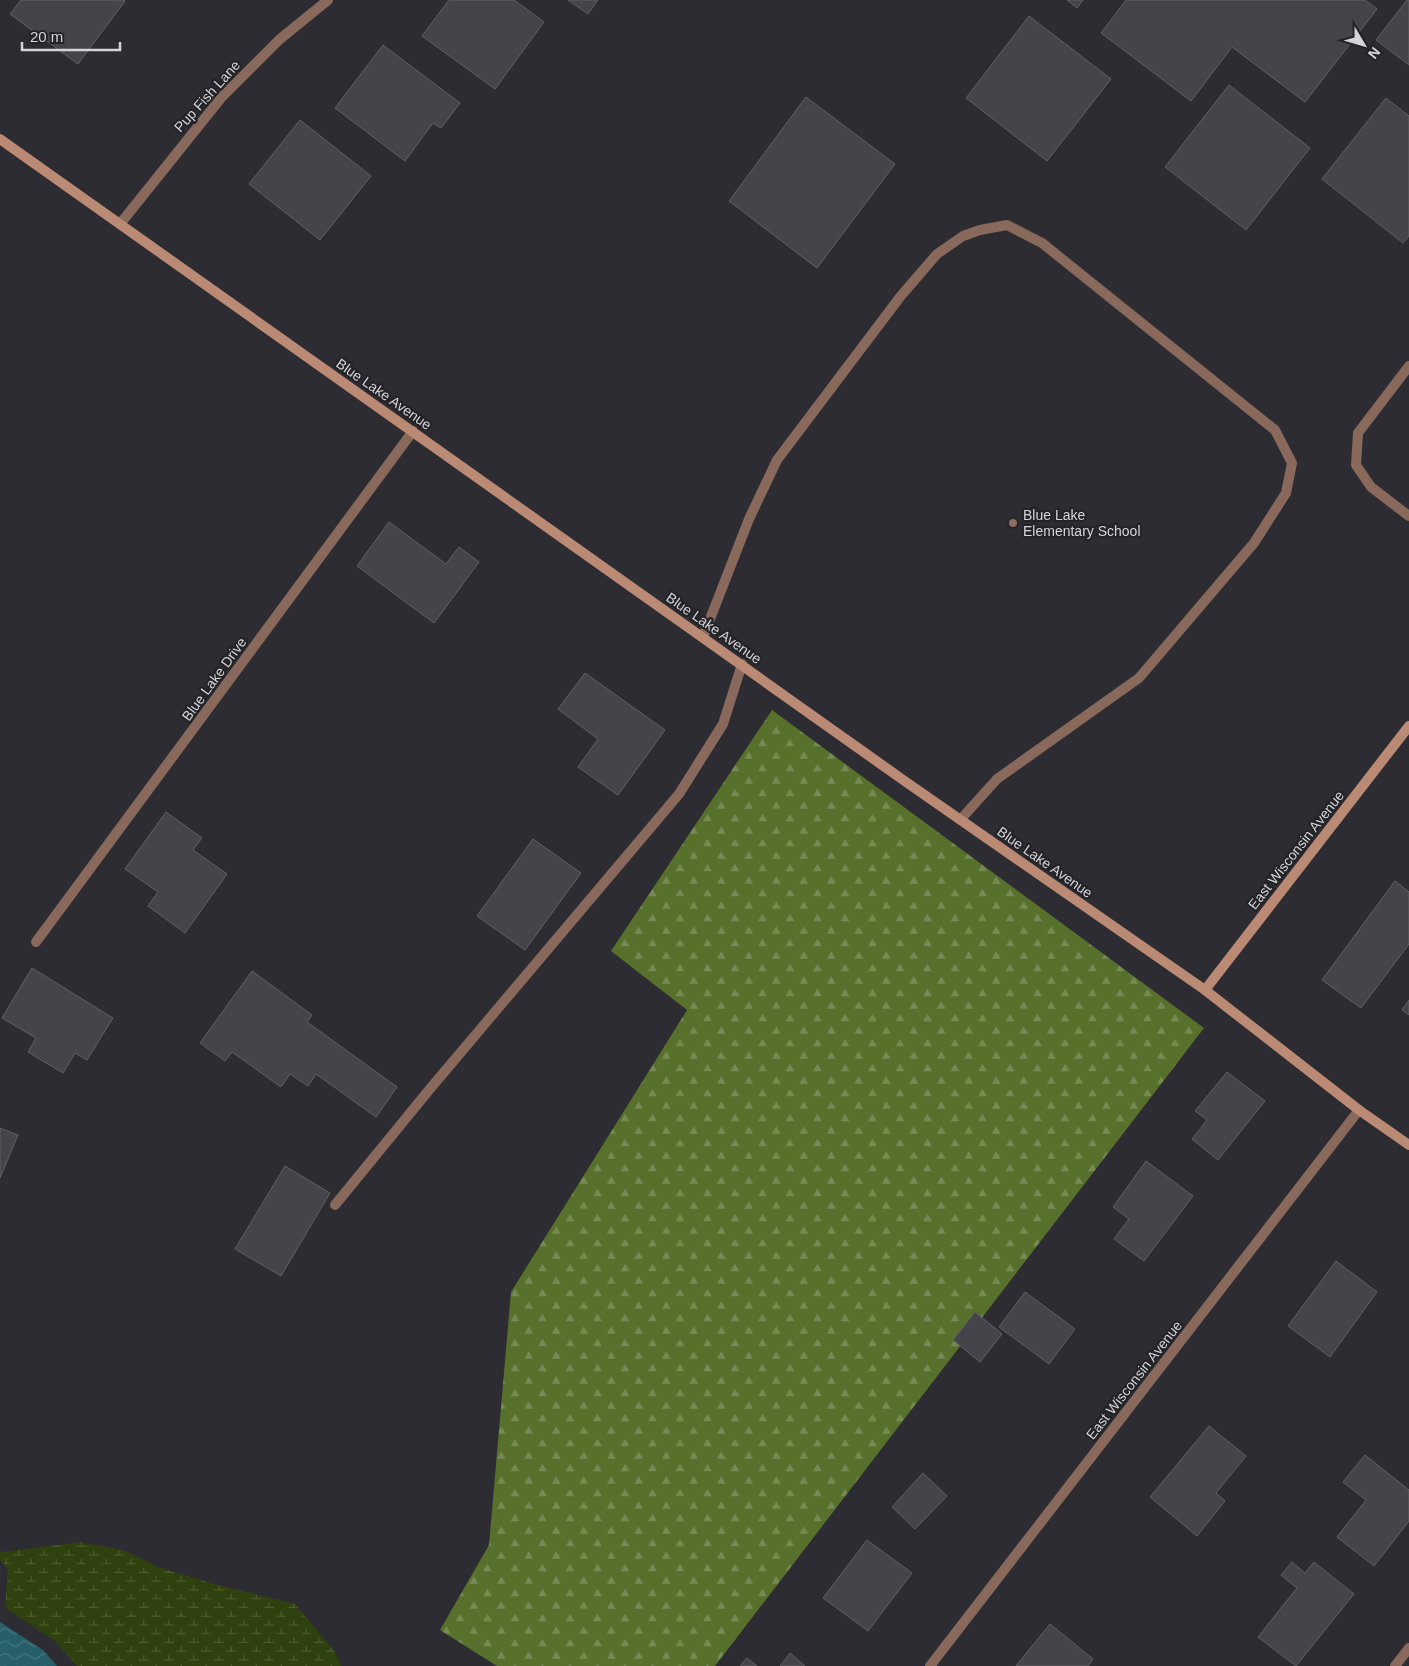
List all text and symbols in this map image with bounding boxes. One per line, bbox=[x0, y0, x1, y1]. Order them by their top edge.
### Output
scale bar bbox=[22, 20, 120, 52]
north arrow bbox=[1339, 20, 1389, 70]
text: 20 m bbox=[30, 28, 63, 45]
text: N bbox=[1365, 44, 1384, 62]
street label: Pup Fish Lane bbox=[171, 57, 243, 135]
street label: Blue Lake Avenue bbox=[333, 355, 435, 433]
place label: Blue Lake Elementary School bbox=[1023, 507, 1141, 539]
marker: Blue Lake Elementary School bbox=[1007, 517, 1019, 529]
street label: Blue Lake Avenue bbox=[663, 589, 765, 667]
street label: Blue Lake Drive bbox=[178, 634, 250, 724]
street label: East Wisconsin Avenue bbox=[1245, 787, 1347, 912]
street label: Blue Lake Avenue bbox=[994, 823, 1096, 901]
street label: East Wisconsin Avenue bbox=[1083, 1317, 1185, 1442]

